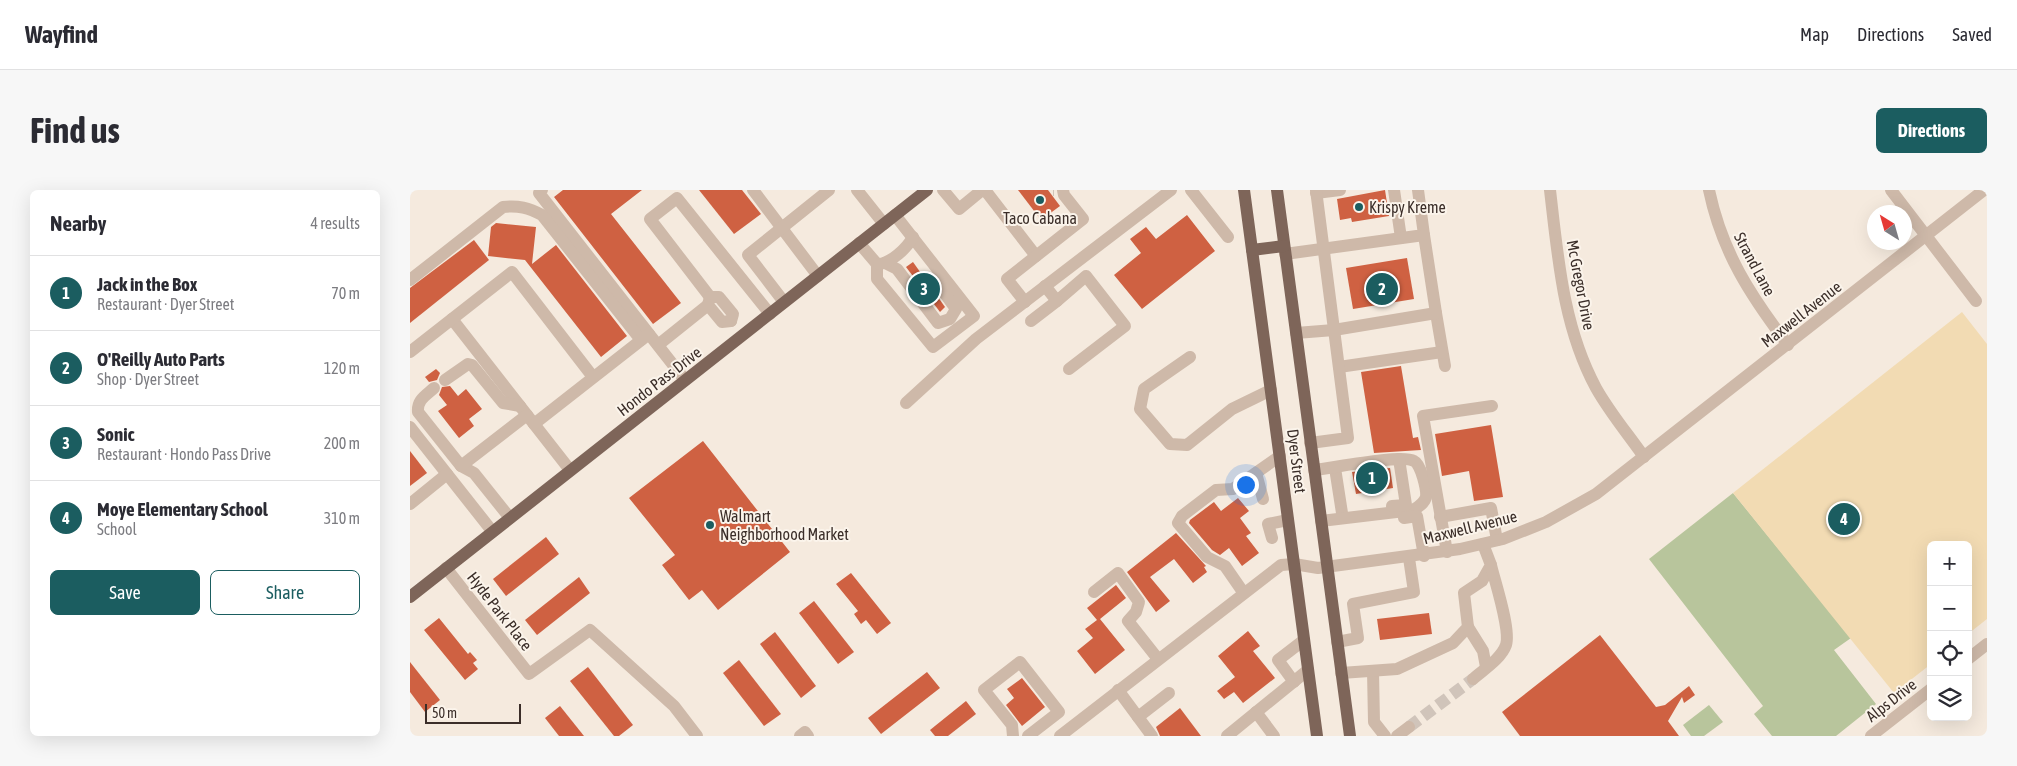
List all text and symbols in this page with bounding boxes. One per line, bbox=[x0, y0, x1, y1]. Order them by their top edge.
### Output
text: Wayfind bbox=[25, 21, 98, 48]
text: Map bbox=[1800, 24, 1829, 45]
text: Directions bbox=[1857, 24, 1924, 45]
text: Saved bbox=[1952, 24, 1992, 45]
button: Directions bbox=[1876, 108, 1987, 153]
text: Find us bbox=[30, 110, 120, 150]
marker: Taco Cabana bbox=[1034, 194, 1046, 206]
place label: Krispy Kreme bbox=[1369, 198, 1446, 217]
marker: Krispy Kreme bbox=[1353, 201, 1365, 213]
north arrow bbox=[1867, 205, 1912, 250]
place label: Taco Cabana bbox=[1003, 209, 1077, 227]
text: Nearby bbox=[50, 211, 106, 235]
text: 4 results bbox=[310, 214, 360, 232]
street label: Strand Lane bbox=[1731, 229, 1779, 299]
street label: Mc Gregor Drive bbox=[1562, 238, 1599, 332]
pin: 3 bbox=[908, 270, 940, 308]
pin: 2 bbox=[1366, 270, 1398, 308]
text: Jack in the Box bbox=[97, 273, 197, 295]
street label: Maxwell Avenue bbox=[1758, 277, 1844, 351]
text: 1 bbox=[62, 284, 70, 302]
text: 70 m bbox=[331, 284, 360, 302]
text: Restaurant · Dyer Street bbox=[97, 295, 234, 313]
street label: Hondo Pass Drive bbox=[614, 343, 704, 419]
text: O'Reilly Auto Parts bbox=[97, 348, 225, 370]
text: 2 bbox=[62, 359, 70, 377]
text: 120 m bbox=[324, 359, 360, 377]
text: Shop · Dyer Street bbox=[97, 370, 199, 388]
text: Sonic bbox=[97, 423, 135, 445]
street label: Dyer Street bbox=[1283, 428, 1310, 495]
text: 3 bbox=[62, 434, 70, 452]
text: 200 m bbox=[324, 434, 360, 452]
text: Restaurant · Hondo Pass Drive bbox=[97, 445, 271, 463]
pin: 1 bbox=[1356, 459, 1388, 497]
your location bbox=[1233, 472, 1259, 498]
text: Moye Elementary School bbox=[97, 498, 268, 520]
pin: 4 bbox=[1828, 500, 1860, 538]
place label: Walmart Neighborhood Market bbox=[720, 507, 849, 544]
street label: Maxwell Avenue bbox=[1421, 507, 1519, 547]
text: 4 bbox=[62, 509, 70, 527]
text: 310 m bbox=[324, 509, 360, 527]
marker: Walmart Neighborhood Market bbox=[704, 519, 716, 531]
text: School bbox=[97, 520, 137, 538]
map controls bbox=[1927, 541, 1972, 721]
button: + bbox=[1927, 541, 1972, 586]
street label: Hyde Park Place bbox=[463, 568, 536, 654]
button: Save bbox=[50, 570, 200, 615]
button: Share bbox=[210, 570, 360, 615]
button: − bbox=[1927, 586, 1972, 631]
button: locate bbox=[1927, 631, 1972, 676]
street label: Alps Drive bbox=[1862, 675, 1920, 726]
button: layers bbox=[1927, 676, 1972, 721]
scale bar bbox=[425, 701, 521, 724]
text: 50 m bbox=[432, 705, 457, 721]

